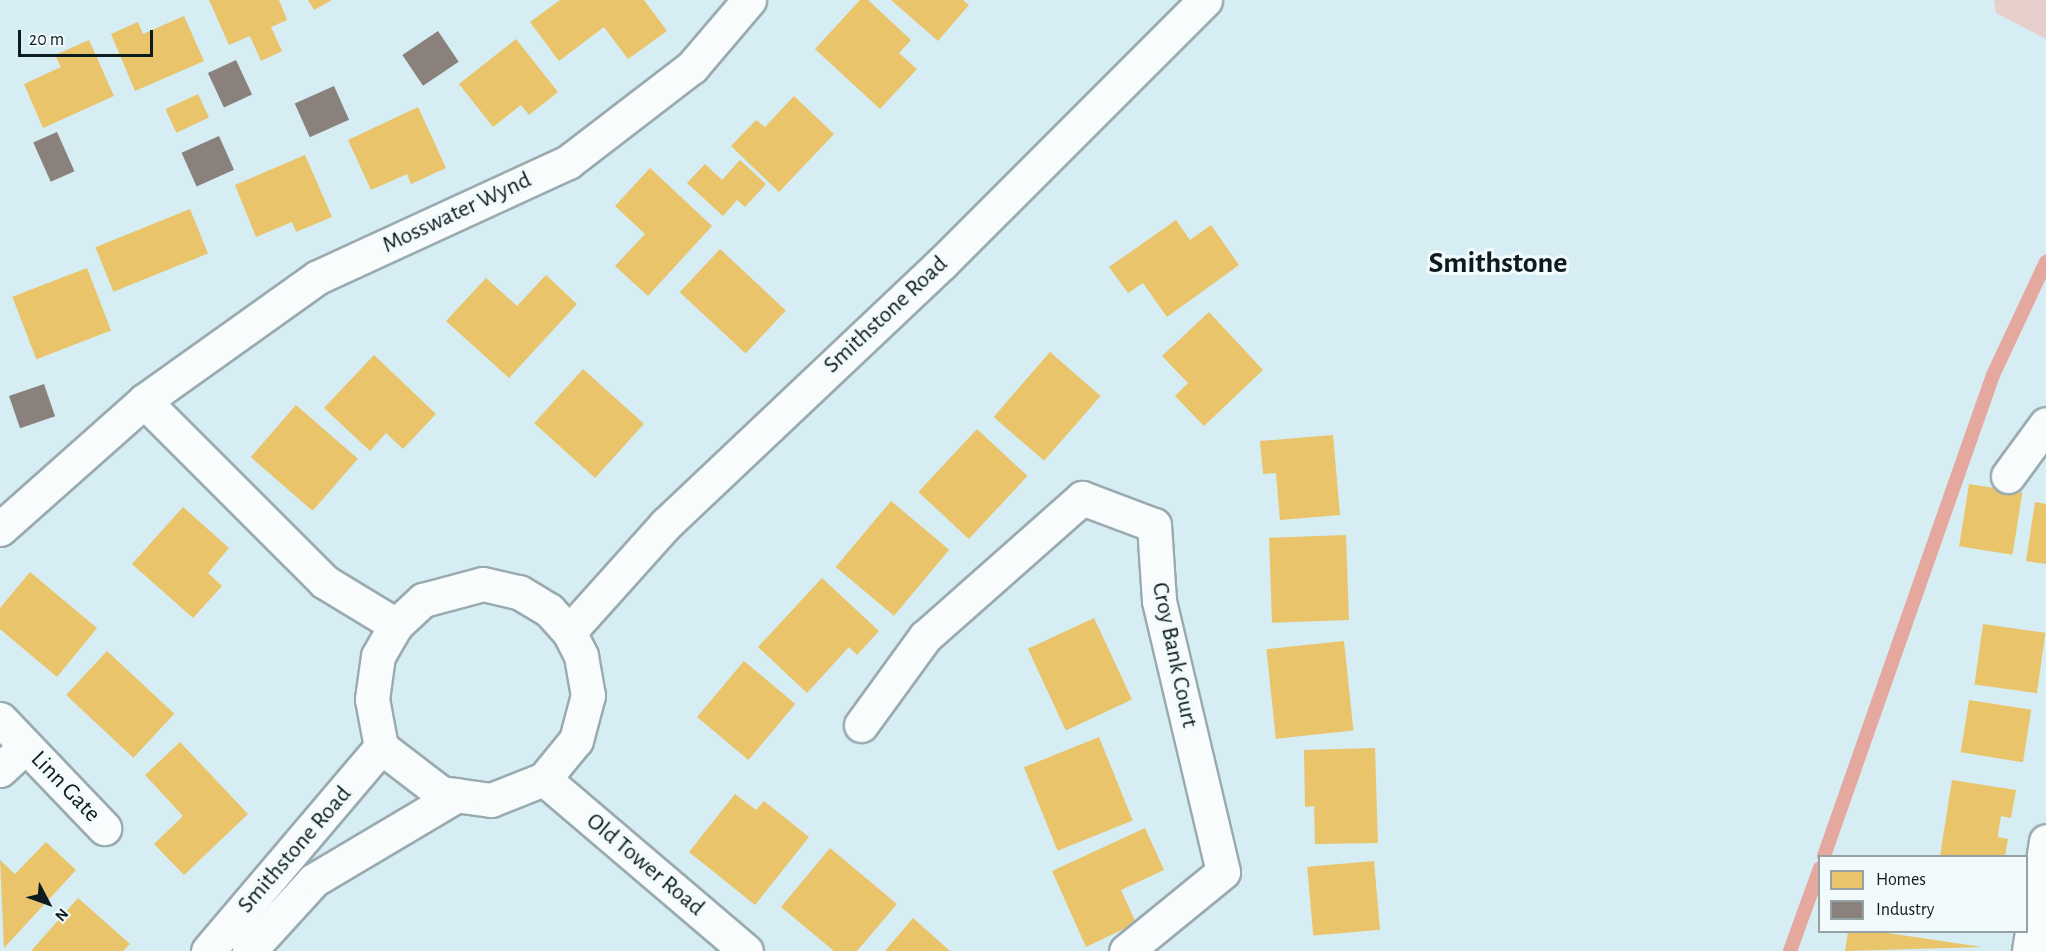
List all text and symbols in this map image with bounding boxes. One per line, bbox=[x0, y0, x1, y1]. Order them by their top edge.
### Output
scale bar bbox=[21, 18, 156, 56]
text: 20 m bbox=[29, 31, 64, 49]
street label: Mosswater Wynd bbox=[378, 166, 536, 260]
district label: Smithstone bbox=[1429, 245, 1567, 281]
street label: Smithstone Road bbox=[818, 250, 954, 380]
street label: Croy Bank Court bbox=[1145, 580, 1203, 730]
street label: Linn Gate bbox=[24, 745, 106, 829]
street label: Smithstone Road bbox=[232, 781, 358, 919]
street label: Old Tower Road bbox=[580, 807, 710, 923]
legend bbox=[1818, 855, 2028, 933]
text: Homes bbox=[1876, 871, 1926, 889]
north arrow bbox=[18, 873, 78, 933]
text: Industry bbox=[1876, 901, 1935, 919]
text: N bbox=[52, 905, 71, 924]

